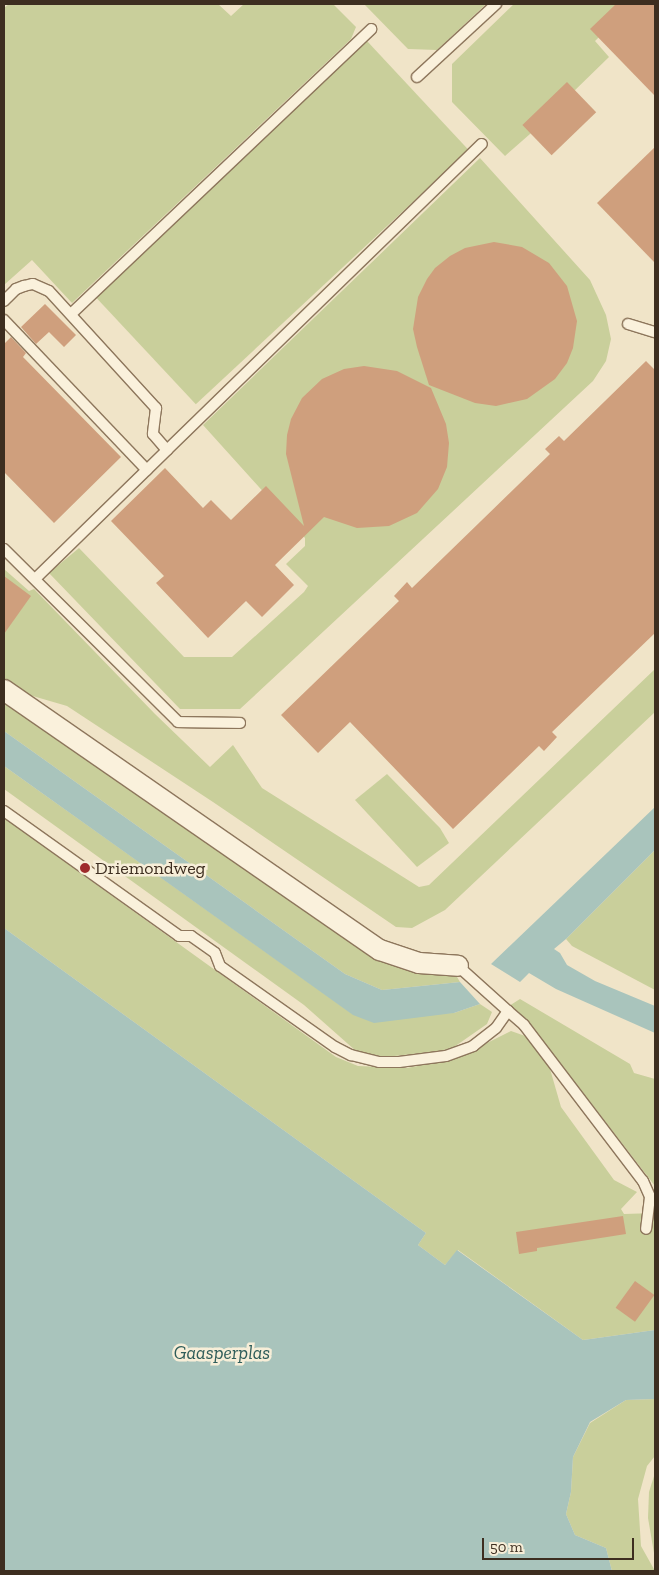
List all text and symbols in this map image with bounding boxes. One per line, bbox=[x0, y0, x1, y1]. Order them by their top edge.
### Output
place label: Driemondweg bbox=[95, 857, 205, 879]
marker: Driemondweg bbox=[79, 862, 91, 874]
water label: Gaasperplas bbox=[174, 1342, 270, 1364]
scale bar bbox=[484, 1528, 636, 1560]
text: 50 m bbox=[490, 1538, 523, 1556]

